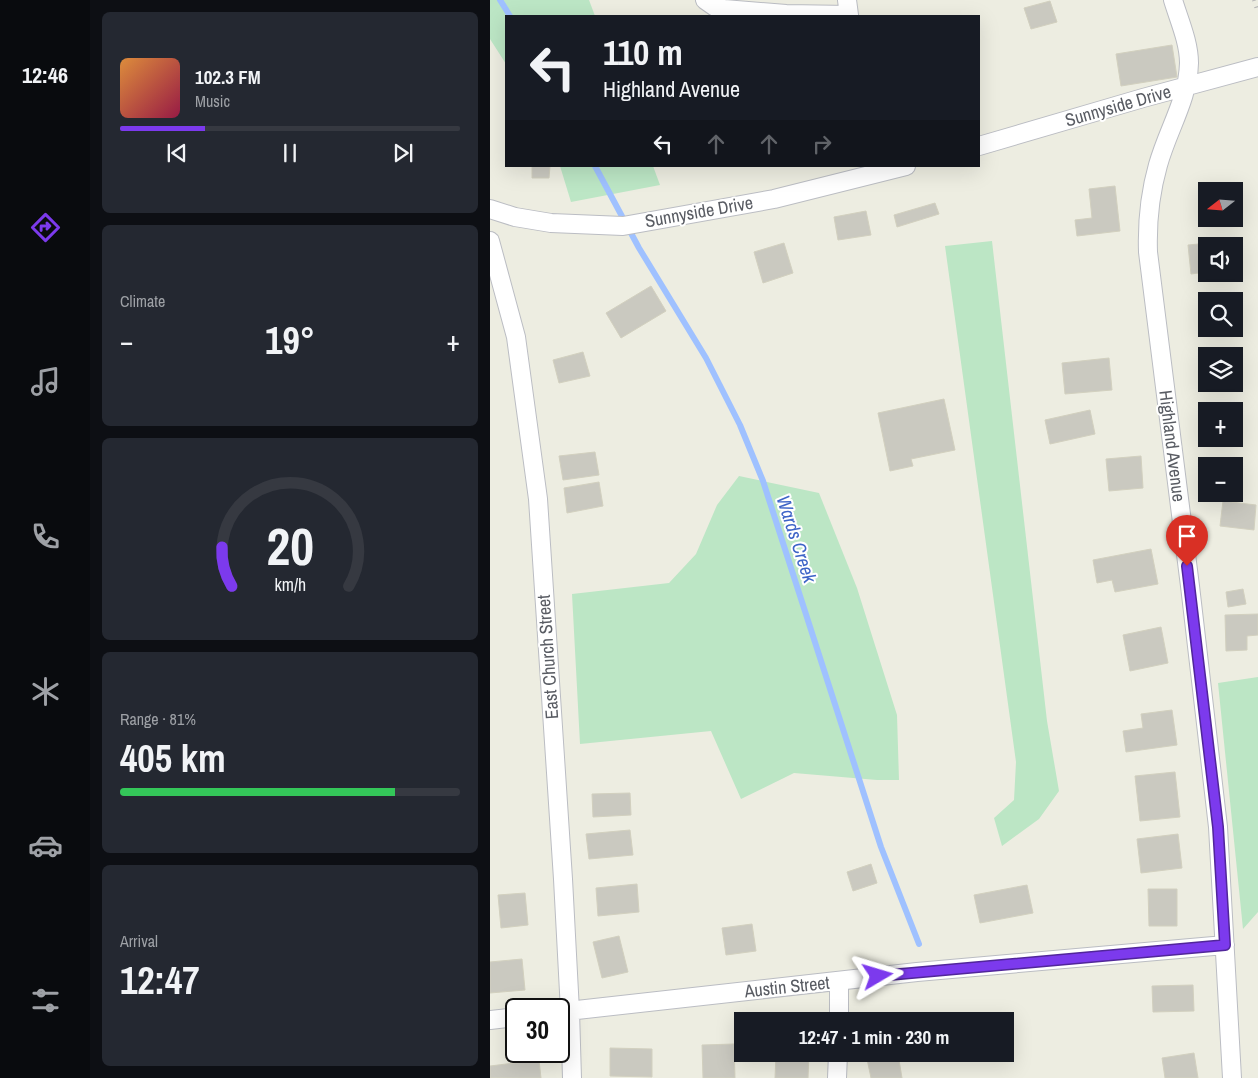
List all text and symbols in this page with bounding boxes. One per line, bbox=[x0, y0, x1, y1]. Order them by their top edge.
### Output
text: 110 m bbox=[603, 29, 683, 76]
icon: left bbox=[520, 35, 585, 100]
text: 12:46 bbox=[22, 60, 68, 90]
text: 102.3 FM bbox=[195, 64, 261, 90]
text: Highland Avenue bbox=[603, 74, 740, 104]
street label: Sunnyside Drive bbox=[1062, 78, 1174, 133]
text: Music bbox=[195, 90, 230, 112]
icon: left bbox=[649, 130, 677, 158]
icon: ahead bbox=[702, 130, 730, 158]
icon: ahead bbox=[755, 130, 783, 158]
icon: right bbox=[808, 130, 836, 158]
icon: previous bbox=[163, 139, 191, 167]
icon: pause bbox=[276, 139, 304, 167]
icon: next bbox=[389, 139, 417, 167]
north arrow bbox=[1198, 182, 1242, 228]
map controls bbox=[1198, 182, 1243, 502]
street label: Sunnyside Drive bbox=[643, 190, 755, 233]
icon: directions bbox=[28, 210, 63, 245]
button: sound bbox=[1198, 237, 1243, 282]
text: Climate bbox=[120, 290, 165, 312]
button: search bbox=[1198, 292, 1243, 337]
text: 19° bbox=[265, 315, 315, 366]
text: − bbox=[120, 322, 133, 360]
text: + bbox=[447, 322, 460, 360]
button: layers bbox=[1198, 347, 1243, 392]
icon: music bbox=[28, 364, 63, 399]
street label: Highland Avenue bbox=[1153, 389, 1192, 503]
button: + bbox=[1198, 402, 1243, 447]
button: − bbox=[1198, 457, 1243, 502]
water label: Wards Creek bbox=[771, 492, 824, 587]
text: 20 bbox=[266, 511, 314, 581]
pin bbox=[1166, 515, 1208, 566]
icon: phone bbox=[28, 519, 63, 554]
icon: arrive bbox=[1173, 522, 1201, 550]
text: km/h bbox=[274, 573, 306, 597]
street label: East Church Street bbox=[531, 594, 564, 720]
icon: climate bbox=[28, 674, 63, 709]
text: Range · 81% bbox=[120, 708, 196, 730]
text: 405 km bbox=[120, 733, 226, 784]
icon: car bbox=[28, 828, 63, 863]
text: Arrival bbox=[120, 930, 158, 952]
position arrow bbox=[851, 949, 903, 1001]
text: 12:47 bbox=[120, 955, 200, 1006]
street label: Austin Street bbox=[742, 970, 831, 1003]
icon: filters bbox=[28, 983, 63, 1018]
speed limit sign: 30 bbox=[505, 998, 570, 1063]
text: 12:47 · 1 min · 230 m bbox=[799, 1024, 949, 1050]

